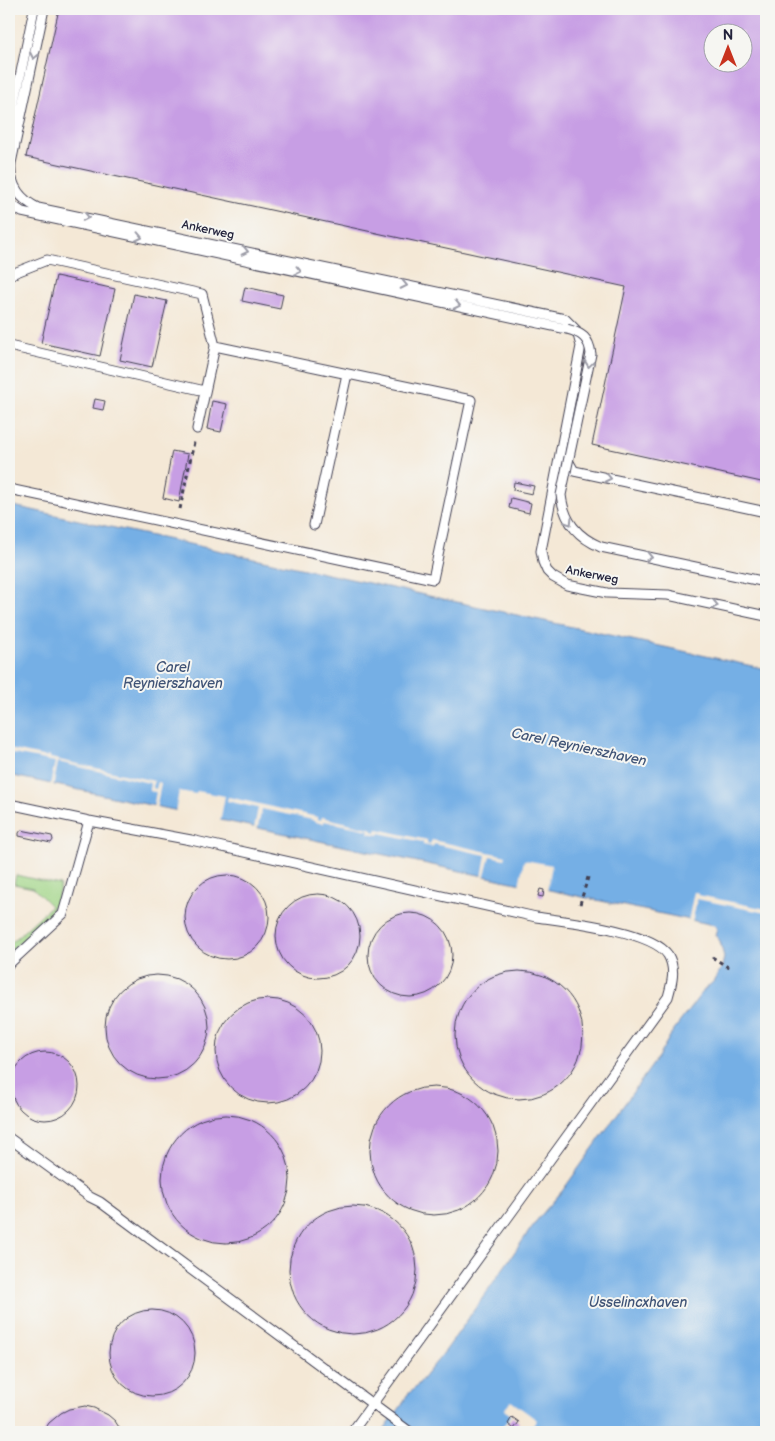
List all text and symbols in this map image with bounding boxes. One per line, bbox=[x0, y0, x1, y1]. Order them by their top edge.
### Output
north arrow bbox=[702, 22, 752, 72]
text: N bbox=[723, 27, 733, 44]
one-way arrow bbox=[29, 52, 40, 61]
one-way arrow bbox=[82, 212, 90, 222]
street label: Ankerweg bbox=[180, 217, 236, 243]
one-way arrow bbox=[135, 231, 144, 242]
one-way arrow bbox=[240, 245, 249, 256]
one-way arrow bbox=[294, 265, 303, 276]
one-way arrow bbox=[399, 279, 408, 290]
one-way arrow bbox=[453, 299, 462, 310]
one-way arrow bbox=[584, 360, 595, 368]
one-way arrow bbox=[604, 473, 613, 483]
one-way arrow bbox=[563, 516, 573, 525]
one-way arrow bbox=[644, 551, 653, 562]
street label: Ankerweg bbox=[564, 563, 620, 587]
one-way arrow bbox=[711, 599, 720, 610]
water label: Carel Reynierszhaven bbox=[123, 659, 223, 692]
water label: Carel Reynierszhaven bbox=[510, 724, 648, 770]
water label: Usselincxhaven bbox=[589, 1294, 687, 1311]

